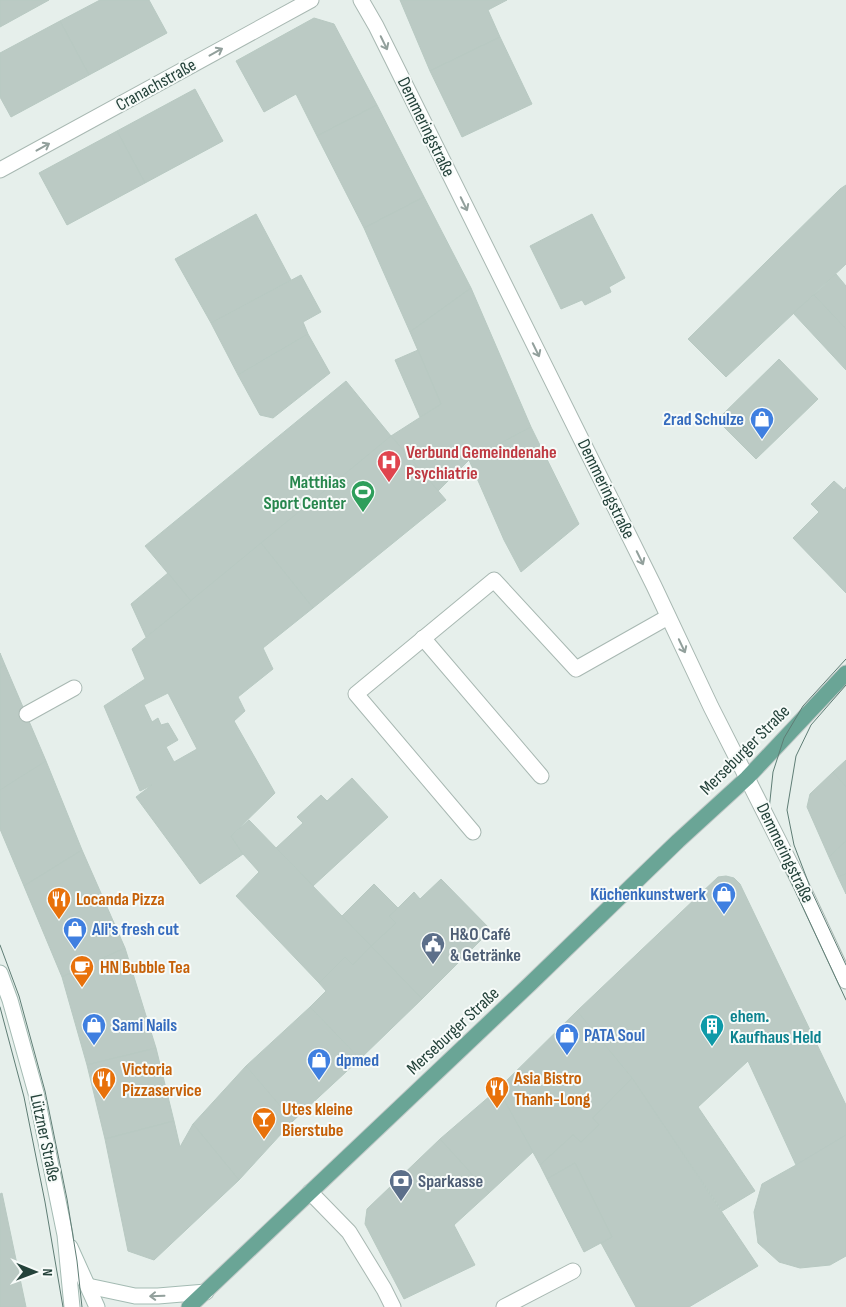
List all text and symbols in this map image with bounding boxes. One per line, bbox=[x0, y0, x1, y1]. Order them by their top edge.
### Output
one-way arrow bbox=[380, 35, 389, 50]
one-way arrow bbox=[208, 47, 223, 56]
street label: Cranachstraße bbox=[112, 54, 200, 116]
street label: Demmeringstraße bbox=[393, 74, 459, 180]
one-way arrow bbox=[35, 142, 50, 152]
one-way arrow bbox=[460, 196, 469, 211]
one-way arrow bbox=[532, 342, 542, 357]
shop icon: 2rad Schulze bbox=[749, 406, 775, 440]
place label: 2rad Schulze bbox=[663, 409, 744, 430]
street label: Demmeringstraße bbox=[573, 436, 639, 542]
place label: Verbund Gemeindenahe Psychiatrie bbox=[406, 442, 557, 484]
hospital icon: Verbund Gemeindenahe Psychiatrie bbox=[376, 449, 402, 483]
place label: Matthias Sport Center bbox=[264, 472, 346, 514]
sports icon: Matthias Sport Center bbox=[350, 479, 376, 513]
one-way arrow bbox=[636, 550, 645, 565]
one-way arrow bbox=[678, 638, 687, 653]
street label: Merseburger Straße bbox=[696, 701, 794, 799]
street label: Demmeringstraße bbox=[752, 800, 818, 906]
shop icon: Küchenkunstwerk bbox=[711, 881, 737, 915]
place label: Küchenkunstwerk bbox=[590, 884, 706, 905]
restaurant icon: Locanda Pizza bbox=[46, 886, 72, 920]
place label: Locanda Pizza bbox=[76, 889, 165, 910]
shop icon: Ali's fresh cut bbox=[62, 916, 88, 950]
place label: Ali's fresh cut bbox=[91, 919, 179, 940]
place label: H&O Café & Getränke bbox=[450, 924, 521, 966]
public building icon: H&O Café & Getränke bbox=[420, 931, 446, 965]
cafe icon: HN Bubble Tea bbox=[69, 954, 95, 988]
place label: HN Bubble Tea bbox=[100, 957, 190, 978]
street label: Merseburger Straße bbox=[403, 983, 503, 1079]
place label: ehem. Kaufhaus Held bbox=[730, 1006, 822, 1048]
shop icon: Sami Nails bbox=[81, 1012, 107, 1046]
building icon: ehem. Kaufhaus Held bbox=[699, 1013, 725, 1047]
place label: Sami Nails bbox=[112, 1015, 177, 1036]
shop icon: PATA Soul bbox=[554, 1022, 580, 1056]
place label: PATA Soul bbox=[584, 1025, 645, 1046]
shop icon: dpmed bbox=[306, 1047, 332, 1081]
place label: dpmed bbox=[336, 1050, 379, 1071]
place label: Victoria Pizzaservice bbox=[122, 1059, 202, 1101]
restaurant icon: Victoria Pizzaservice bbox=[91, 1066, 117, 1100]
place label: Asia Bistro Thanh-Long bbox=[513, 1068, 591, 1110]
restaurant icon: Asia Bistro Thanh-Long bbox=[484, 1075, 510, 1109]
street label: Lützner Straße bbox=[25, 1092, 65, 1184]
place label: Utes kleine Bierstube bbox=[282, 1099, 353, 1141]
bar icon: Utes kleine Bierstube bbox=[251, 1106, 277, 1140]
bank icon: Sparkasse bbox=[388, 1168, 414, 1202]
place label: Sparkasse bbox=[418, 1171, 483, 1192]
north arrow bbox=[10, 1247, 60, 1297]
text: N bbox=[39, 1268, 56, 1276]
one-way arrow bbox=[150, 1291, 166, 1301]

